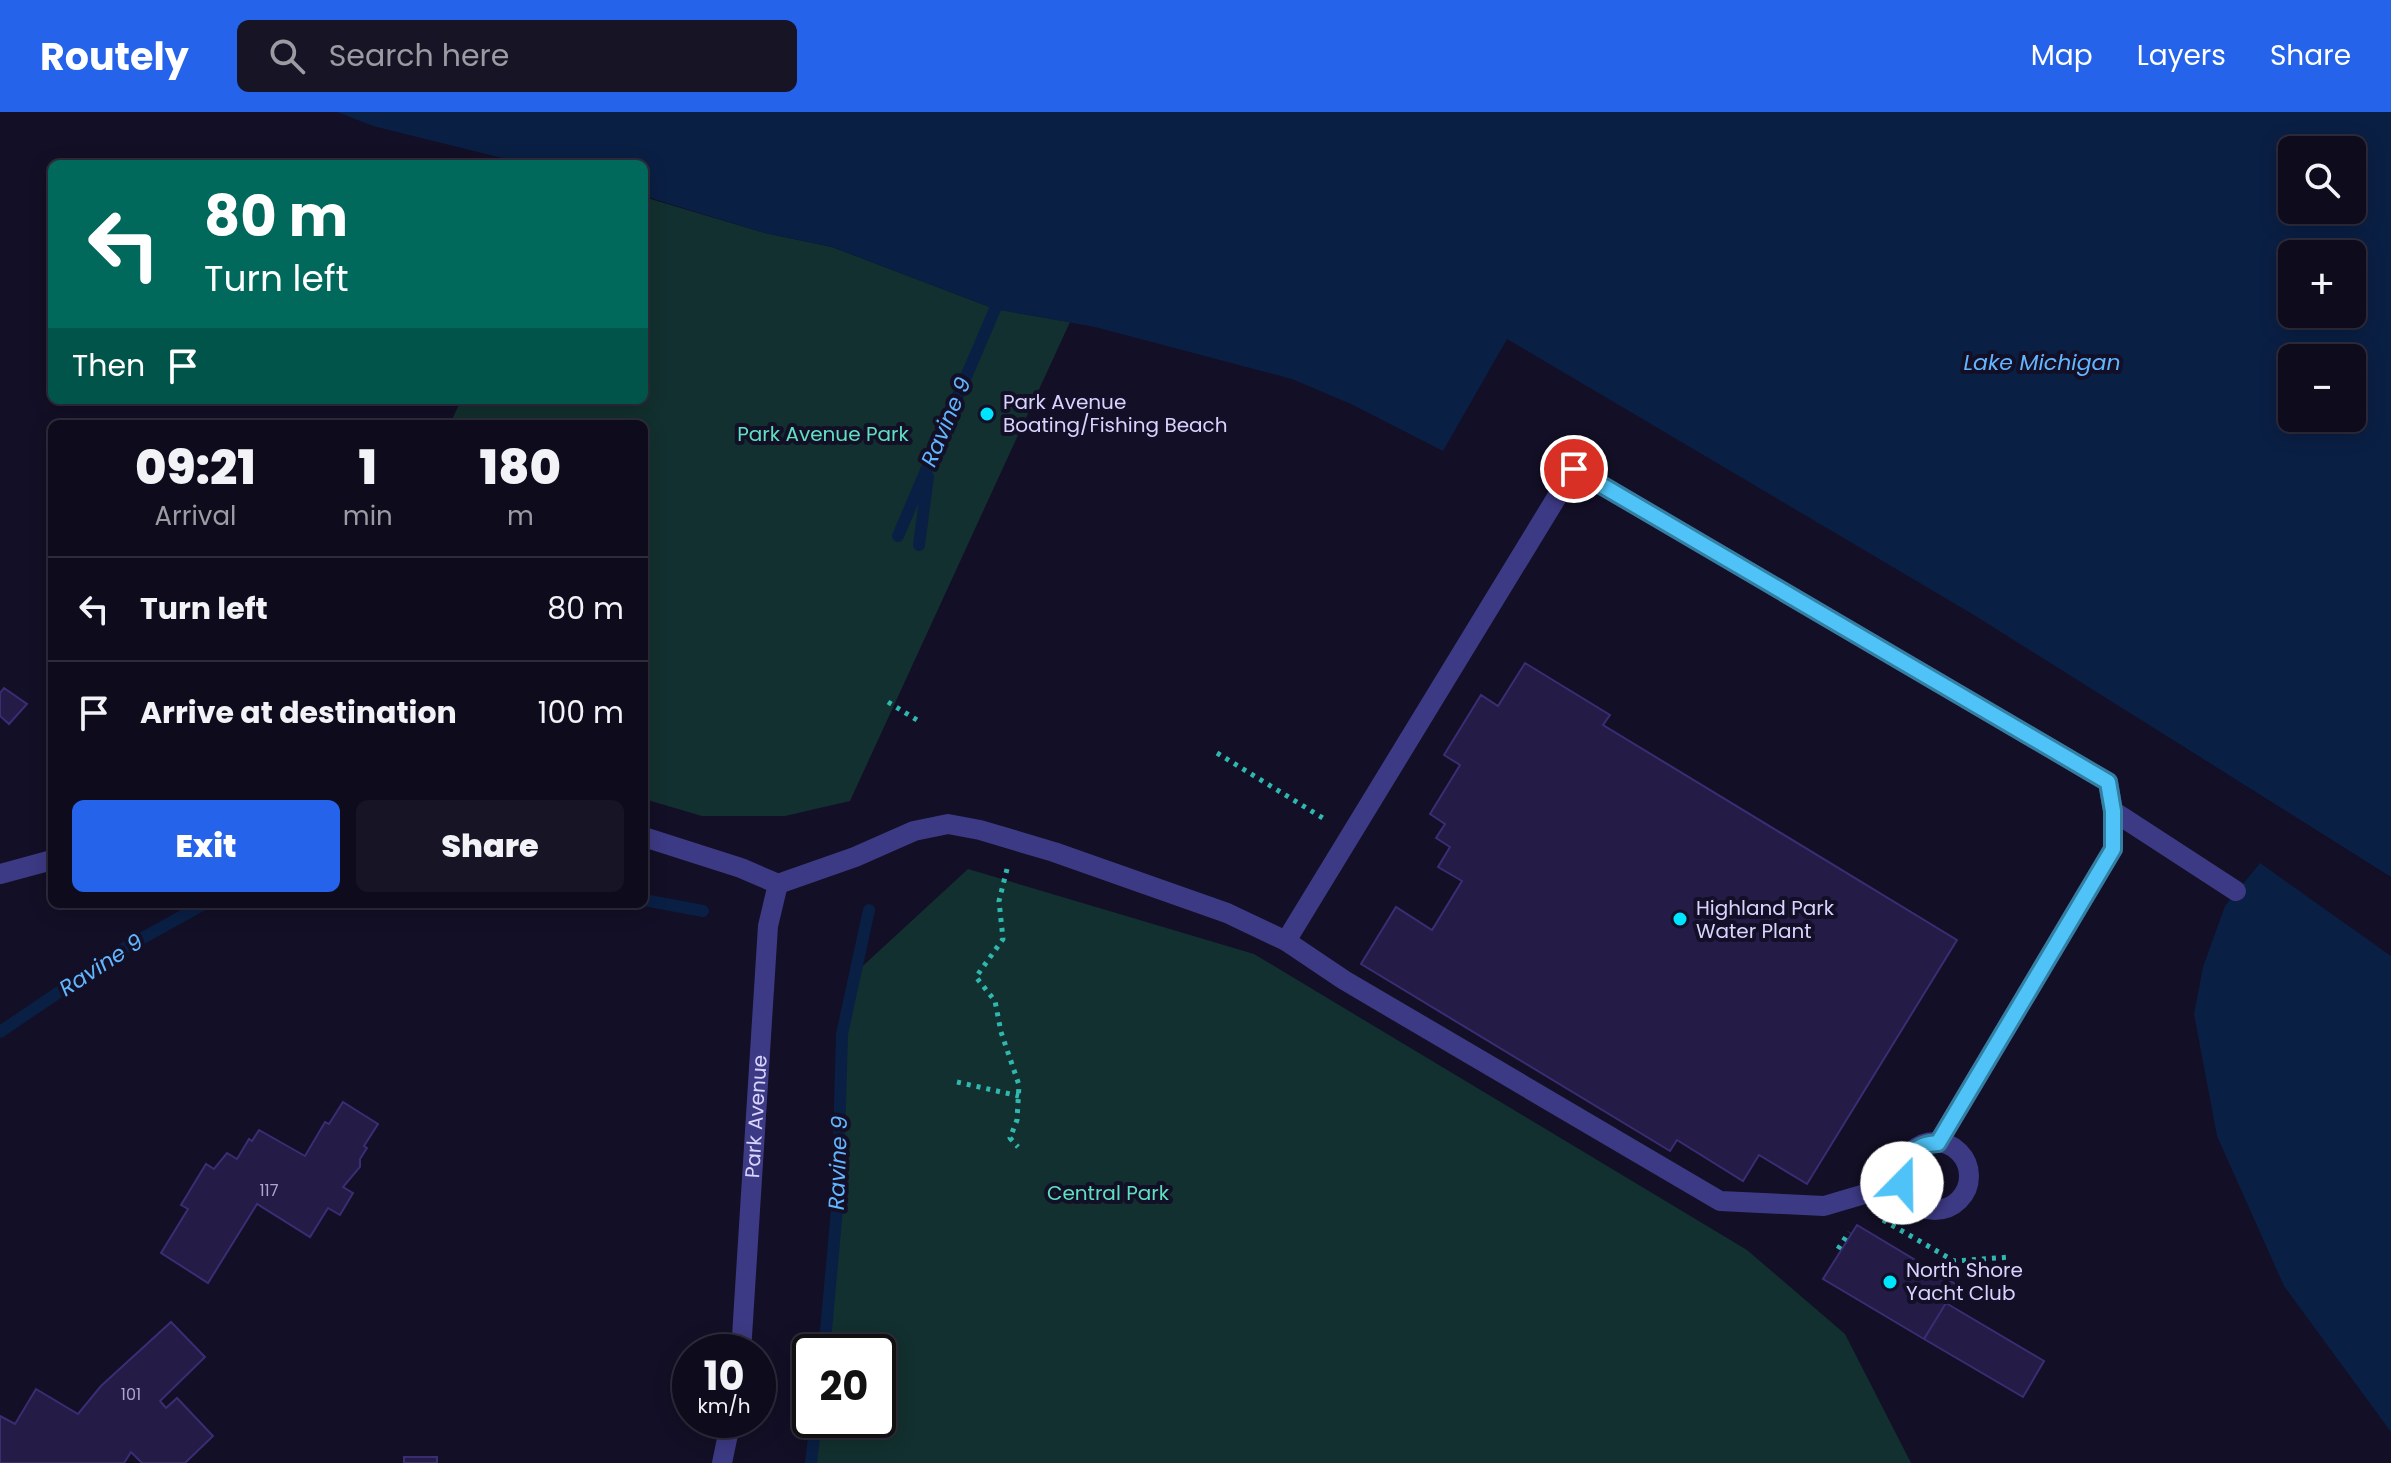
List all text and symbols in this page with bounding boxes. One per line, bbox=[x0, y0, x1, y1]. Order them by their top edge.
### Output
search box bbox=[237, 20, 797, 92]
text: Routely bbox=[40, 30, 189, 83]
icon: search bbox=[265, 34, 309, 78]
text: Search here bbox=[329, 34, 509, 77]
text: Map bbox=[2031, 36, 2093, 75]
text: Layers bbox=[2137, 36, 2226, 75]
text: Share bbox=[2270, 36, 2351, 75]
map controls bbox=[2278, 136, 2366, 432]
button: search bbox=[2278, 136, 2366, 224]
text: 80 m bbox=[204, 177, 348, 256]
icon: left bbox=[72, 192, 176, 296]
button: + bbox=[2278, 240, 2366, 328]
text: Turn left bbox=[204, 253, 349, 304]
text: Then bbox=[72, 344, 145, 387]
icon: arrive bbox=[161, 344, 205, 388]
button: − bbox=[2278, 344, 2366, 432]
water label: Lake Michigan bbox=[1964, 347, 2120, 378]
water label: Ravine 9 bbox=[913, 372, 979, 471]
place label: Park Avenue Boating/Fishing Beach bbox=[1003, 388, 1228, 439]
marker: Park Avenue Boating/Fishing Beach bbox=[978, 405, 996, 423]
park label: Park Avenue Park bbox=[737, 420, 909, 448]
text: 09:21 bbox=[135, 434, 256, 501]
text: 1 bbox=[358, 434, 377, 501]
text: 180 bbox=[480, 434, 561, 501]
pin bbox=[1540, 435, 1608, 503]
icon: arrive bbox=[1552, 447, 1596, 491]
text: Arrival bbox=[154, 498, 236, 534]
text: min bbox=[343, 498, 393, 534]
text: m bbox=[507, 498, 534, 534]
icon: left bbox=[72, 587, 116, 631]
text: Turn left bbox=[140, 587, 268, 630]
text: 80 m bbox=[547, 587, 624, 630]
icon: arrive bbox=[72, 691, 116, 735]
text: Arrive at destination bbox=[140, 691, 457, 734]
text: 100 m bbox=[538, 691, 624, 734]
button: Exit bbox=[72, 800, 340, 892]
button: Share bbox=[356, 800, 624, 892]
place label: Highland Park Water Plant bbox=[1696, 894, 1835, 945]
marker: Highland Park Water Plant bbox=[1671, 910, 1689, 928]
water label: Ravine 9 bbox=[53, 926, 149, 1004]
street label: Park Avenue bbox=[738, 1054, 774, 1179]
water label: Ravine 9 bbox=[821, 1115, 855, 1211]
position arrow bbox=[1860, 1141, 1944, 1225]
house number: 117 bbox=[260, 1179, 279, 1202]
park label: Central Park bbox=[1047, 1179, 1170, 1207]
place label: North Shore Yacht Club bbox=[1906, 1256, 2023, 1307]
marker: North Shore Yacht Club bbox=[1881, 1273, 1899, 1291]
speed limit sign: 20 bbox=[792, 1334, 896, 1438]
text: 10 bbox=[703, 1348, 745, 1404]
house number: 101 bbox=[121, 1383, 141, 1406]
text: km/h bbox=[697, 1392, 751, 1420]

